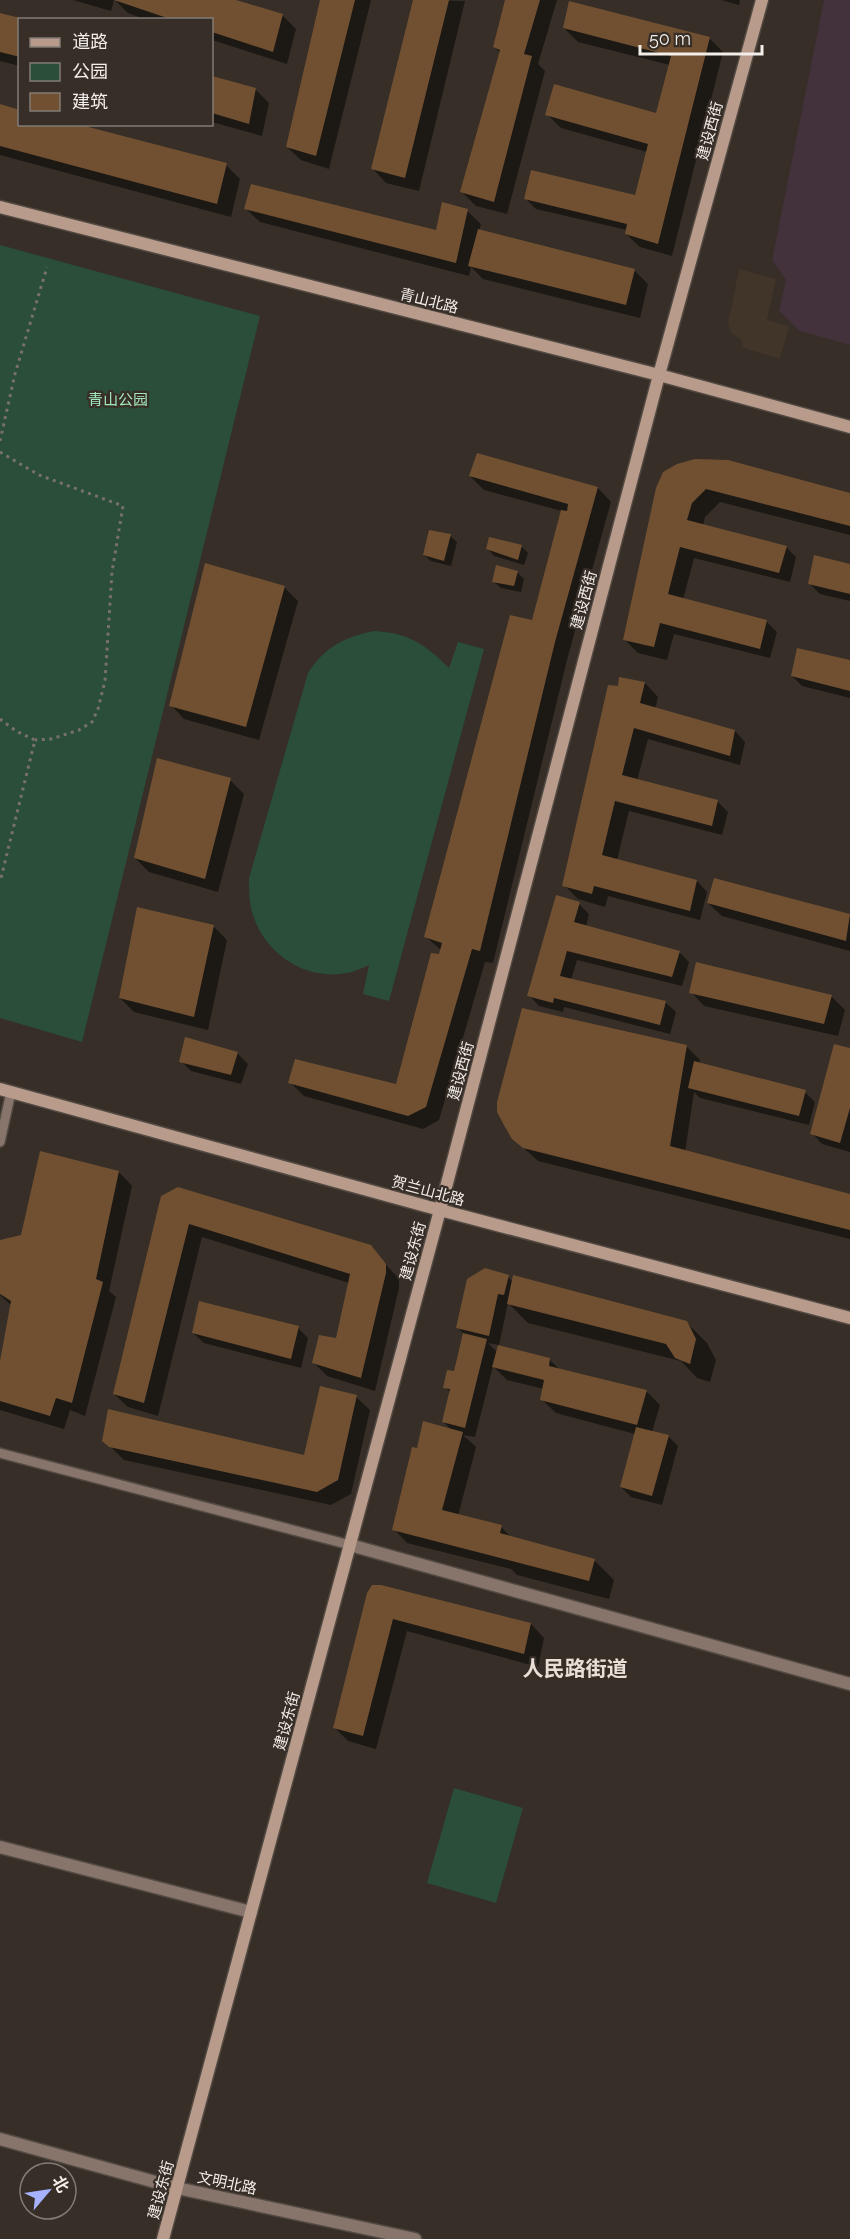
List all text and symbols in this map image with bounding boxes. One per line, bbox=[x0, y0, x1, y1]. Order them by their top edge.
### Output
legend bbox=[18, 18, 213, 126]
scale bar bbox=[640, 18, 762, 56]
text: 50 m bbox=[649, 28, 691, 49]
text: 道路 bbox=[72, 31, 108, 52]
text: 公园 bbox=[72, 61, 108, 82]
text: 建筑 bbox=[72, 91, 108, 112]
street label: 建设西街 bbox=[694, 100, 726, 162]
street label: 青山北路 bbox=[398, 285, 460, 317]
park label: 青山公园 bbox=[88, 391, 148, 409]
street label: 建设西街 bbox=[568, 569, 600, 631]
street label: 建设西街 bbox=[445, 1040, 477, 1102]
street label: 贺兰山北路 bbox=[389, 1173, 467, 1209]
street label: 建设东街 bbox=[397, 1220, 429, 1282]
district label: 人民路街道 bbox=[523, 1656, 628, 1681]
street label: 建设东街 bbox=[271, 1690, 303, 1752]
street label: 建设东街 bbox=[145, 2159, 177, 2221]
north arrow bbox=[18, 2161, 78, 2221]
street label: 文明北路 bbox=[196, 2168, 258, 2198]
text: 北 bbox=[48, 2172, 73, 2196]

